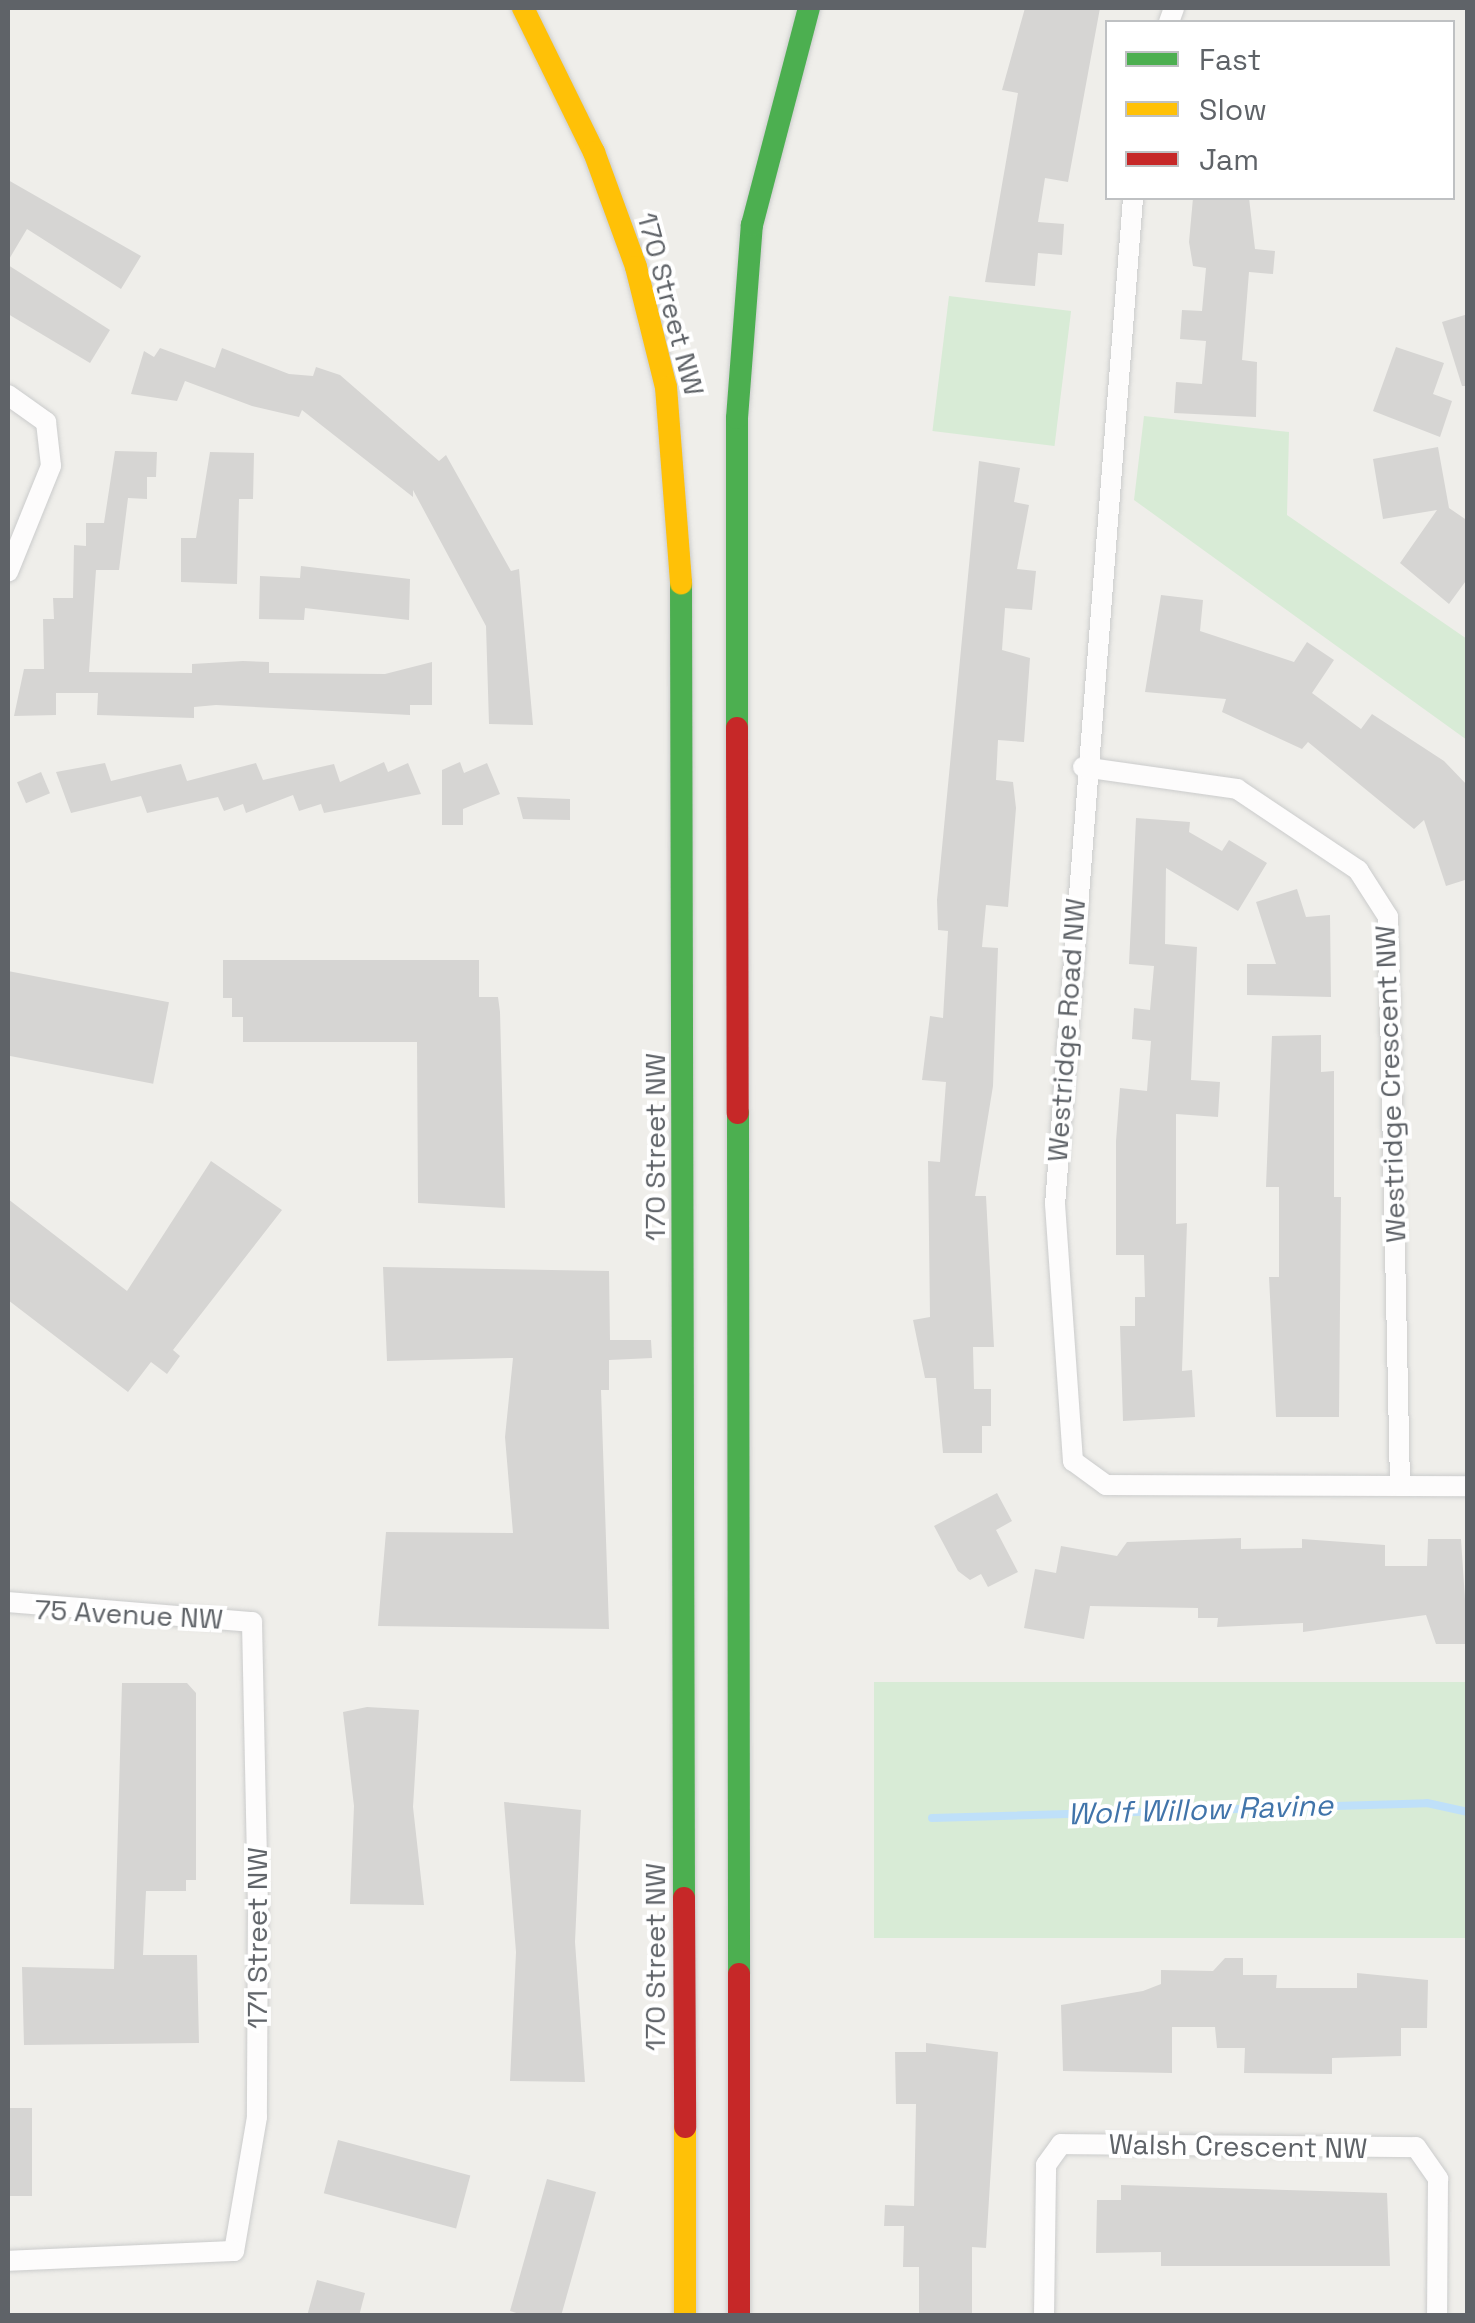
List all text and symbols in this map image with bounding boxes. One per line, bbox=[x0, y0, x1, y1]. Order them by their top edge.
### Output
legend bbox=[1105, 20, 1455, 200]
text: Fast bbox=[1199, 40, 1261, 79]
text: Slow bbox=[1199, 90, 1267, 129]
text: Jam bbox=[1199, 140, 1259, 179]
street label: 170 Street NW bbox=[630, 209, 712, 399]
street label: Westridge Road NW bbox=[1040, 897, 1092, 1163]
street label: Westridge Crescent NW bbox=[1368, 925, 1412, 1243]
street label: 170 Street NW bbox=[638, 1053, 672, 1241]
street label: 75 Avenue NW bbox=[34, 1592, 224, 1636]
water label: Wolf Willow Ravine bbox=[1066, 1787, 1334, 1833]
street label: 171 Street NW bbox=[240, 1847, 274, 2029]
street label: 170 Street NW bbox=[638, 1863, 672, 2051]
street label: Walsh Crescent NW bbox=[1108, 2127, 1368, 2165]

